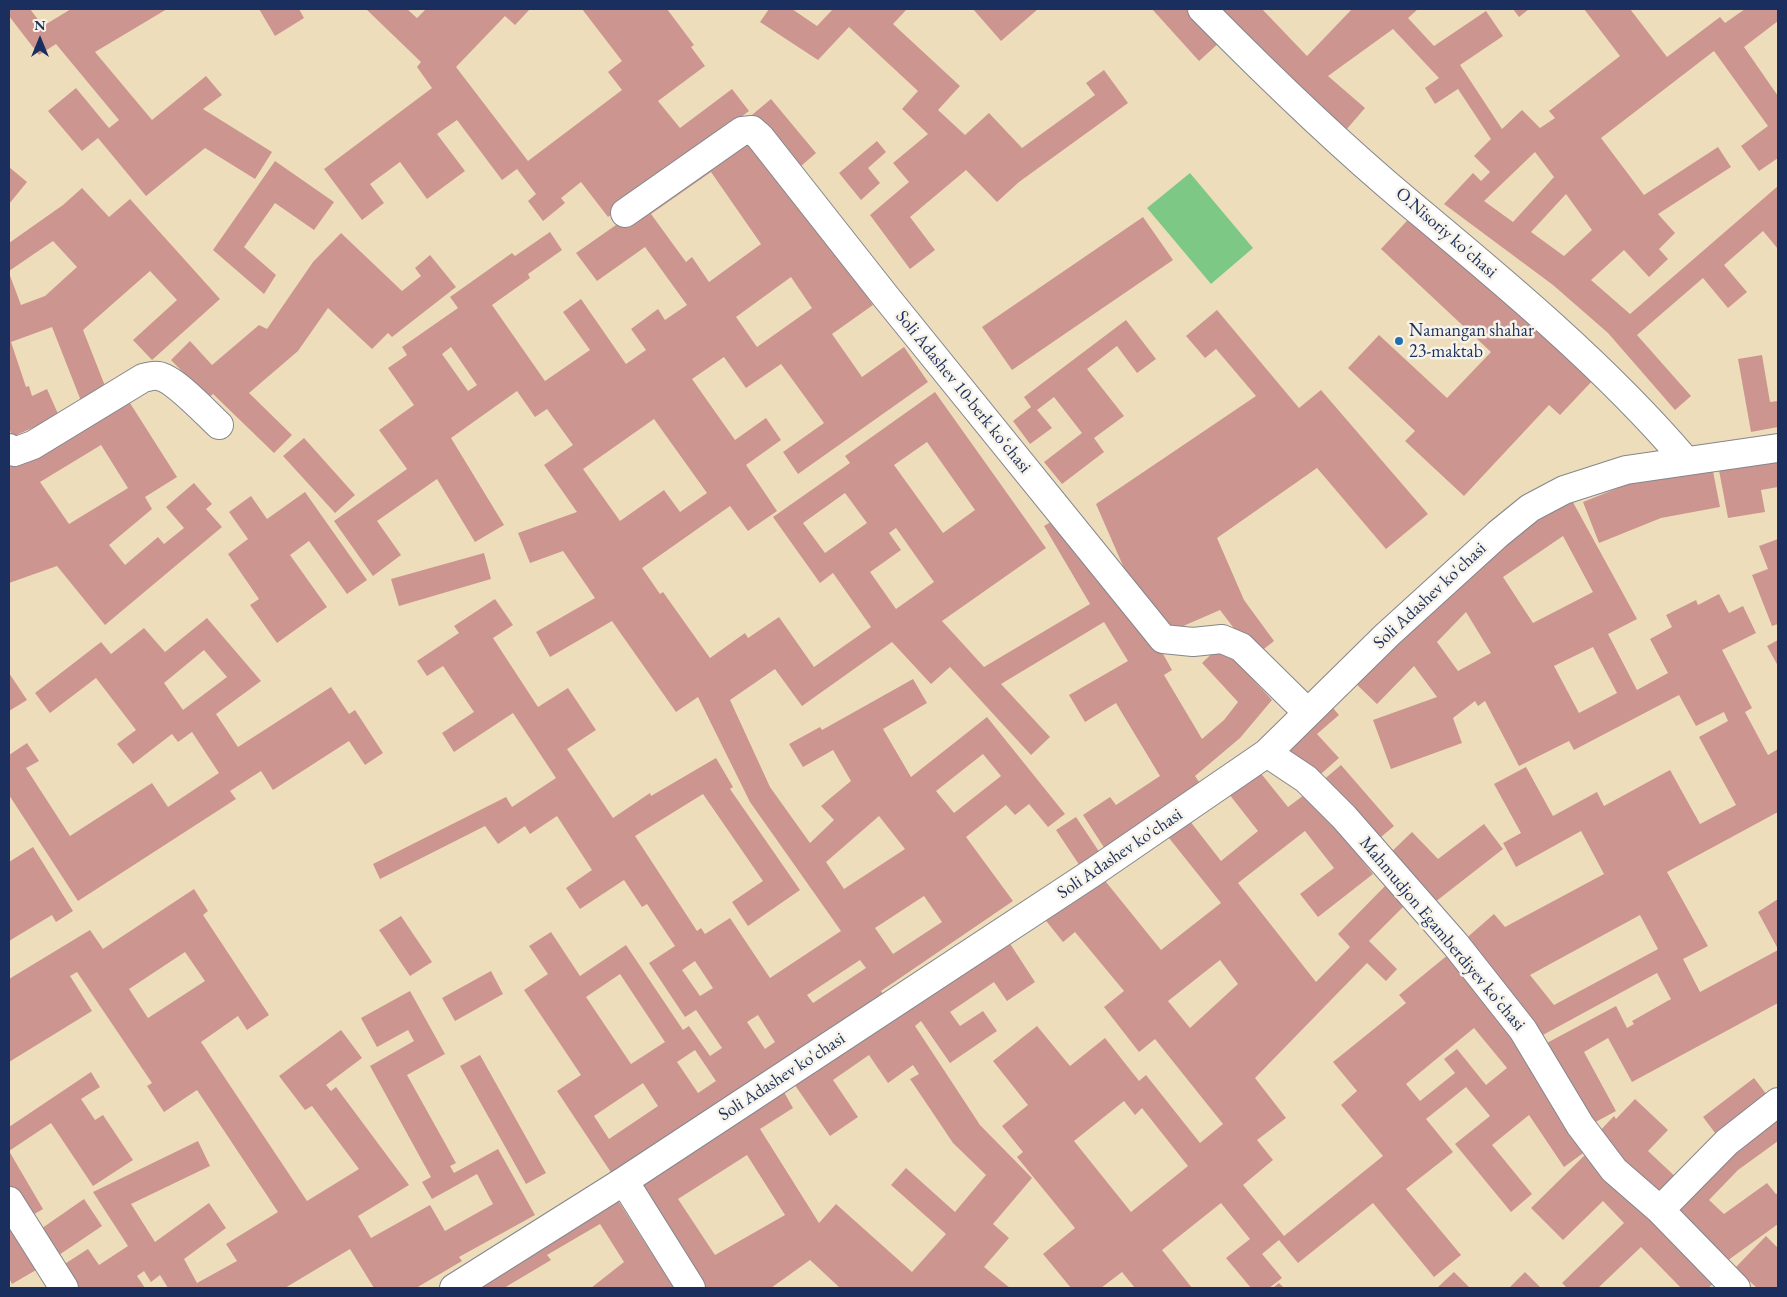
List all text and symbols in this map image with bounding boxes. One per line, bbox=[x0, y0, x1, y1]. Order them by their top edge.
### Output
north arrow bbox=[15, 15, 65, 65]
text: N bbox=[34, 16, 46, 34]
street label: O.Nisoriy ko'chasi bbox=[1391, 183, 1501, 283]
street label: Soli Adashev 10-berk koʻchasi bbox=[891, 306, 1035, 478]
place label: Namangan shahar 23-maktab bbox=[1409, 320, 1534, 362]
marker: Namangan shahar 23-maktab bbox=[1393, 335, 1405, 347]
street label: Soli Adashev ko'chasi bbox=[1369, 538, 1491, 654]
street label: Soli Adashev ko'chasi bbox=[1053, 804, 1187, 904]
street label: Mahmudjon Egamberdiyev koʻchasi bbox=[1354, 833, 1530, 1035]
street label: Soli Adashev ko'chasi bbox=[715, 1028, 849, 1126]

